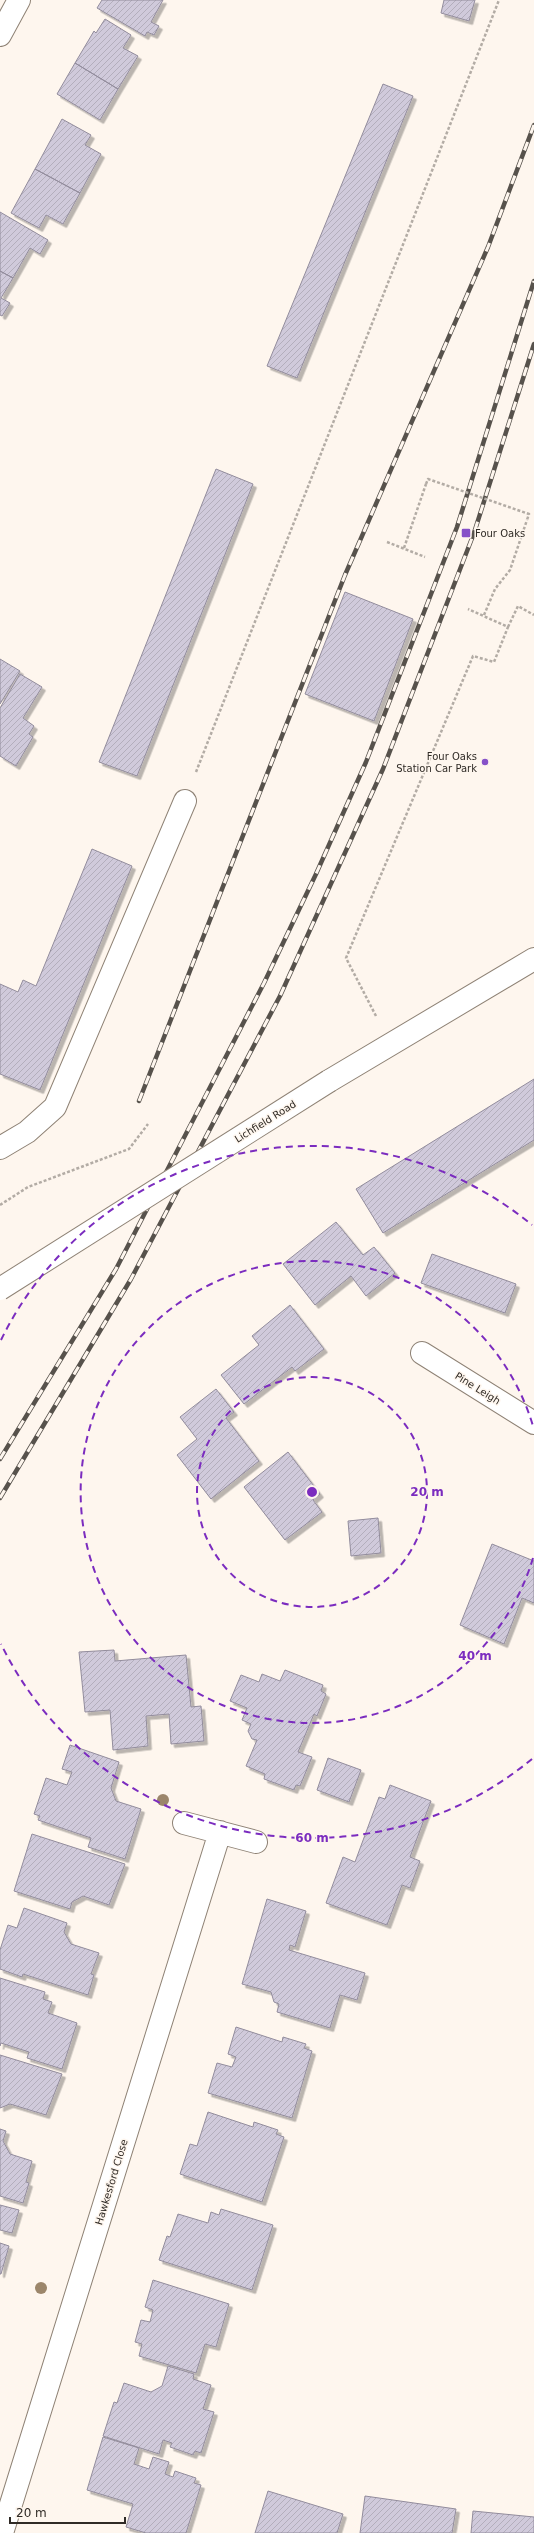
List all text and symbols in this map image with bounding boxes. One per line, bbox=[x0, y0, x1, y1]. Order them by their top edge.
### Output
marker: Four Oaks bbox=[460, 527, 472, 539]
place label: Four Oaks bbox=[475, 528, 525, 539]
place label: Four Oaks Station Car Park bbox=[396, 751, 477, 774]
marker: Four Oaks Station Car Park bbox=[480, 757, 490, 767]
street label: Lichfield Road bbox=[233, 1098, 298, 1145]
street label: Pine Leigh bbox=[453, 1370, 502, 1407]
centre of rings bbox=[305, 1485, 319, 1499]
text: 20 m bbox=[410, 1485, 444, 1499]
text: 40 m bbox=[458, 1649, 492, 1663]
text: 60 m bbox=[295, 1831, 329, 1845]
street label: Hawkesford Close bbox=[93, 2138, 130, 2226]
scale bar bbox=[10, 2499, 125, 2525]
text: 20 m bbox=[16, 2506, 47, 2520]

